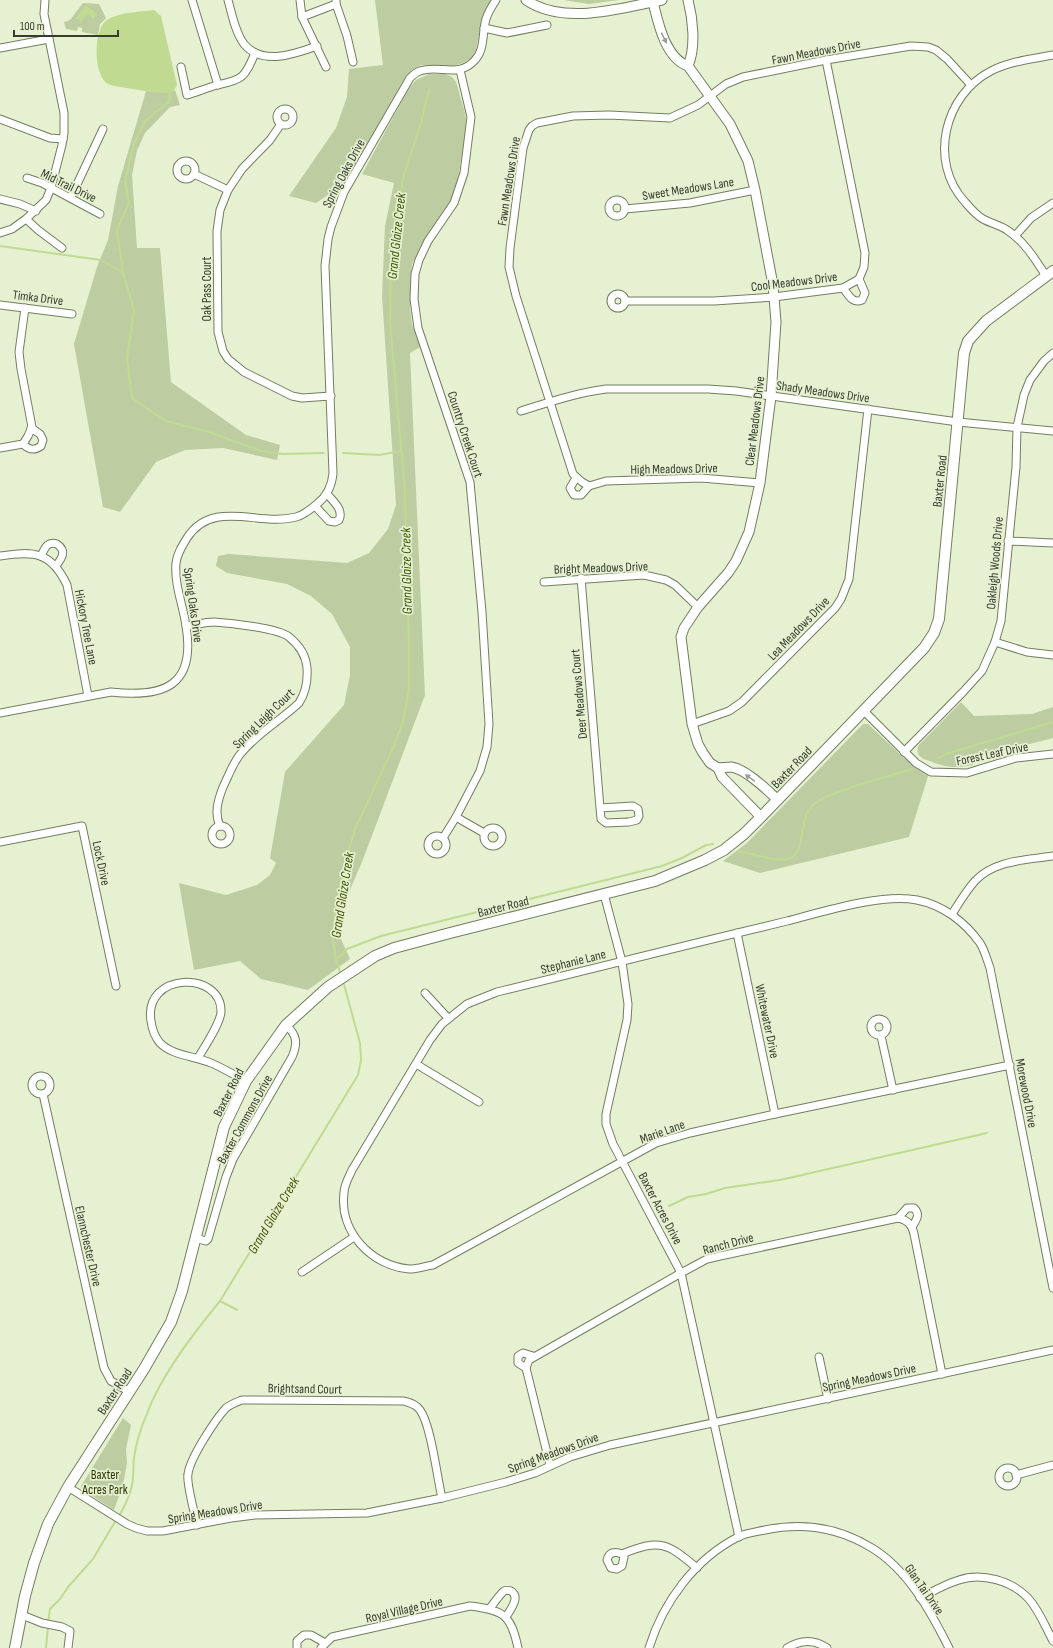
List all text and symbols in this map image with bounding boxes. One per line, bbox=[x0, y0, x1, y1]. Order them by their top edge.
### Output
scale bar bbox=[14, 12, 118, 38]
text: 100 m bbox=[20, 19, 45, 34]
one-way arrow bbox=[661, 32, 667, 44]
street label: Fawn Meadows Drive bbox=[770, 36, 862, 68]
street label: Fawn Meadows Drive bbox=[494, 135, 524, 227]
street label: Spring Oaks Drive bbox=[319, 136, 369, 211]
street label: Mid Trail Drive bbox=[38, 166, 99, 206]
street label: Sweet Meadows Lane bbox=[641, 174, 735, 204]
water label: Grand Glaize Creek bbox=[384, 191, 410, 280]
street label: Oak Pass Court bbox=[199, 257, 215, 321]
street label: Cool Meadows Drive bbox=[750, 269, 838, 295]
street label: Timka Drive bbox=[12, 287, 64, 309]
street label: Clear Meadows Drive bbox=[742, 375, 768, 467]
street label: Shady Meadows Drive bbox=[775, 378, 871, 406]
street label: Country Creek Court bbox=[444, 389, 487, 479]
street label: Baxter Road bbox=[929, 454, 951, 508]
street label: High Meadows Drive bbox=[630, 460, 718, 478]
street label: Oakleigh Woods Drive bbox=[983, 516, 1007, 610]
water label: Grand Glaize Creek bbox=[397, 527, 416, 614]
street label: Bright Meadows Drive bbox=[554, 558, 648, 578]
street label: Spring Oaks Drive bbox=[180, 567, 206, 644]
street label: Hickory Tree Lane bbox=[71, 588, 101, 666]
street label: Lea Meadows Drive bbox=[764, 593, 833, 664]
street label: Deer Meadows Court bbox=[567, 648, 591, 740]
street label: Spring Leigh Court bbox=[229, 685, 298, 752]
street label: Forest Leaf Drive bbox=[955, 739, 1030, 769]
street label: Baxter Road bbox=[768, 743, 816, 792]
one-way arrow bbox=[745, 774, 756, 782]
street label: Lock Drive bbox=[89, 840, 114, 887]
water label: Grand Glaize Creek bbox=[327, 850, 358, 939]
street label: Baxter Road bbox=[476, 893, 530, 921]
street label: Stephanie Lane bbox=[539, 946, 607, 978]
street label: Whitewater Drive bbox=[751, 983, 783, 1060]
street label: Morewood Drive bbox=[1011, 1057, 1041, 1129]
street label: Baxter Road bbox=[210, 1066, 248, 1119]
street label: Baxter Commons Drive bbox=[214, 1072, 276, 1167]
street label: Marie Lane bbox=[638, 1116, 687, 1147]
street label: Baxter Acres Drive bbox=[634, 1170, 686, 1247]
water label: Grand Glaize Creek bbox=[244, 1173, 303, 1257]
street label: Elannchester Drive bbox=[71, 1204, 105, 1288]
street label: Ranch Drive bbox=[701, 1230, 755, 1258]
street label: Spring Meadows Drive bbox=[821, 1360, 918, 1396]
street label: Baxter Road bbox=[94, 1365, 136, 1418]
street label: Brightsand Court bbox=[268, 1380, 342, 1398]
street label: Spring Meadows Drive bbox=[506, 1429, 601, 1477]
park label: Baxter Acres Park bbox=[81, 1467, 128, 1498]
street label: Spring Meadows Drive bbox=[167, 1497, 264, 1527]
street label: Glan Tai Drive bbox=[901, 1561, 947, 1618]
street label: Royal Village Drive bbox=[364, 1593, 444, 1627]

